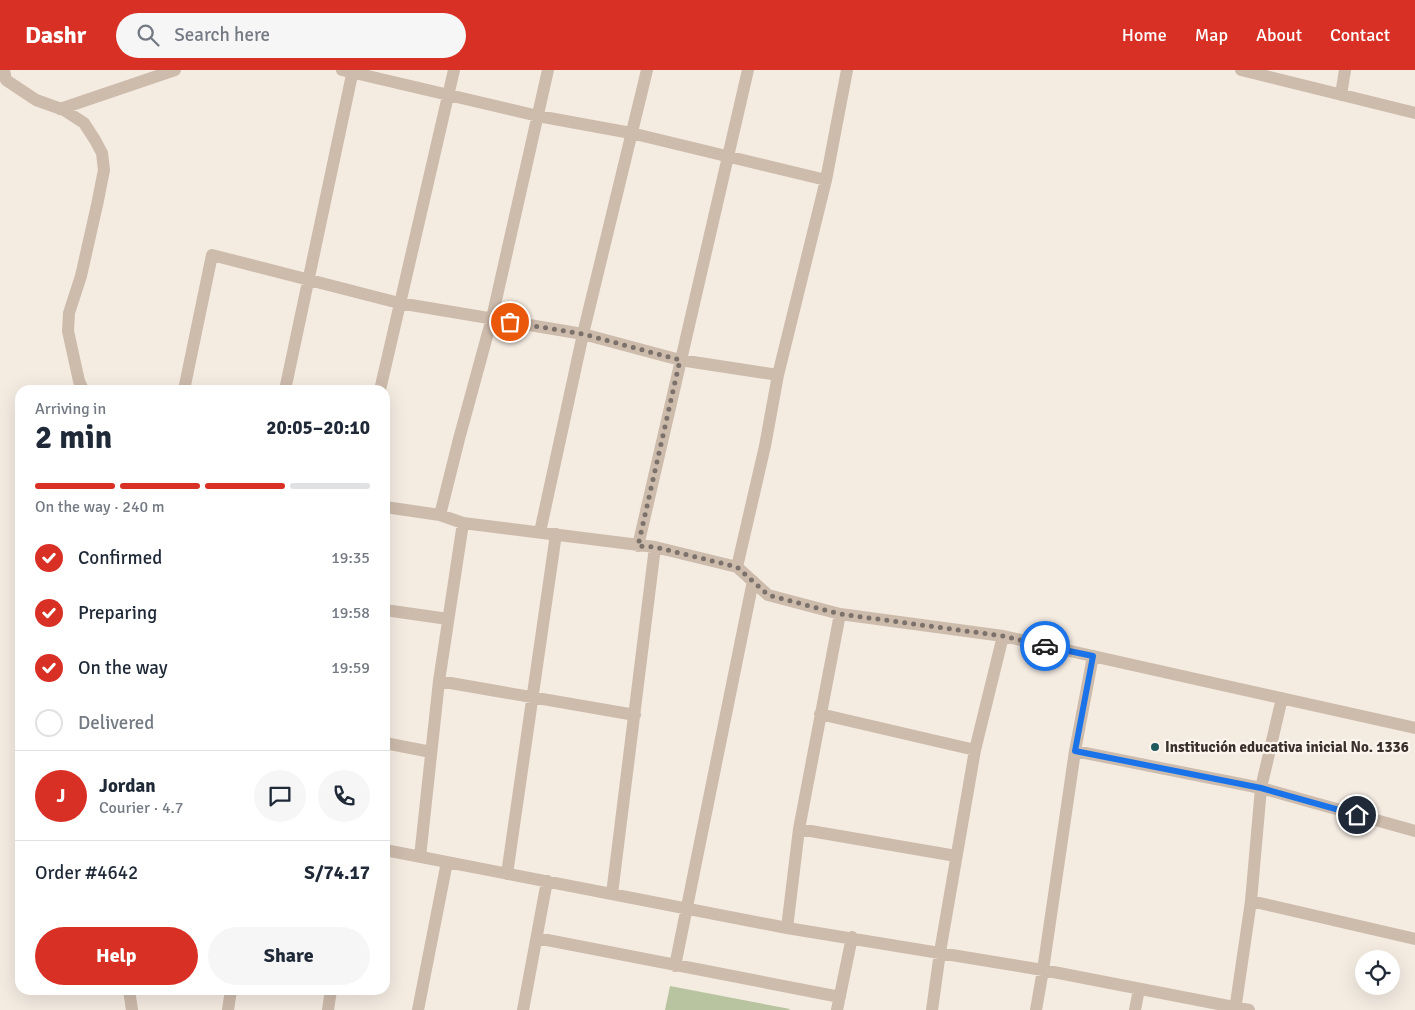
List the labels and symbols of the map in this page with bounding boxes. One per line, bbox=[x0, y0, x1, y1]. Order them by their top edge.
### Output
pin bbox=[489, 301, 531, 343]
courier bbox=[1020, 621, 1070, 671]
place label: Institución educativa inicial No. 1336 bbox=[1165, 738, 1409, 756]
marker: Institución educativa inicial No. 1336 bbox=[1149, 741, 1161, 753]
pin bbox=[1336, 794, 1378, 836]

